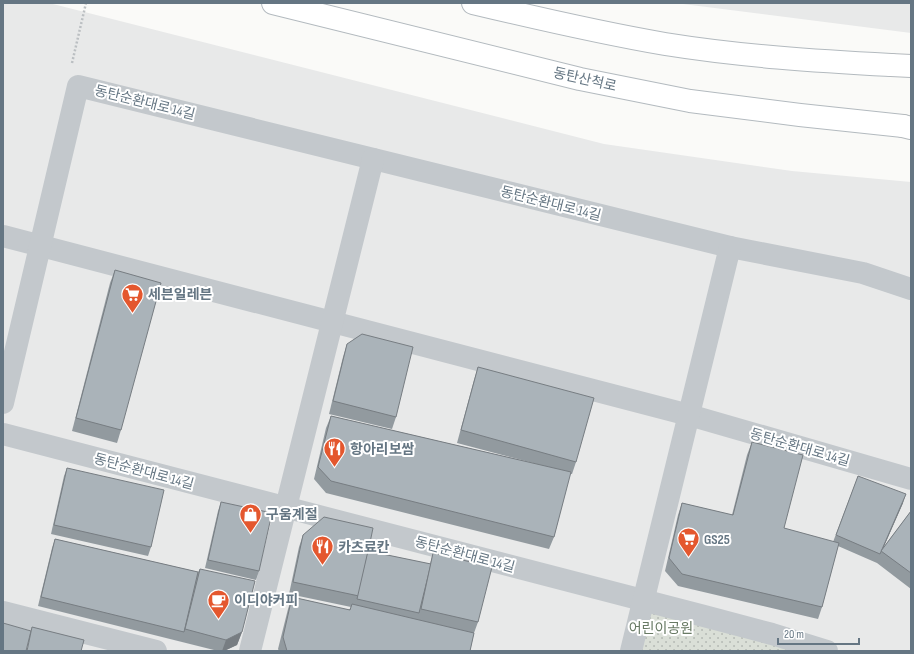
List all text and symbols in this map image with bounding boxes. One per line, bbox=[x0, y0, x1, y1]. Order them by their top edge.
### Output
street label: 동탄산척로 bbox=[552, 64, 618, 95]
street label: 동탄순환대로 14길 bbox=[93, 82, 197, 123]
street label: 동탄순환대로 14길 bbox=[499, 183, 603, 224]
supermarket icon: 세븐일레븐 bbox=[119, 281, 145, 314]
place label: 세븐일레븐 bbox=[148, 286, 213, 303]
street label: 동탄순환대로 14길 bbox=[748, 425, 852, 470]
restaurant icon: 항아리보쌈 bbox=[322, 436, 348, 469]
place label: 항아리보쌈 bbox=[350, 441, 415, 458]
street label: 동탄순환대로 14길 bbox=[92, 450, 196, 493]
shop icon: 구움계절 bbox=[238, 501, 264, 534]
place label: 구움계절 bbox=[266, 506, 318, 523]
supermarket icon: GS25 bbox=[675, 526, 701, 559]
place label: GS25 bbox=[704, 531, 730, 548]
street label: 동탄순환대로 14길 bbox=[413, 533, 517, 576]
restaurant icon: 카츠료칸 bbox=[309, 534, 335, 567]
place label: 카츠료칸 bbox=[338, 539, 390, 556]
cafe icon: 이디야커피 bbox=[206, 587, 232, 620]
place label: 이디야커피 bbox=[234, 592, 298, 609]
park label: 어린이공원 bbox=[629, 620, 693, 637]
scale bar bbox=[778, 620, 859, 646]
text: 20 m bbox=[784, 627, 804, 642]

